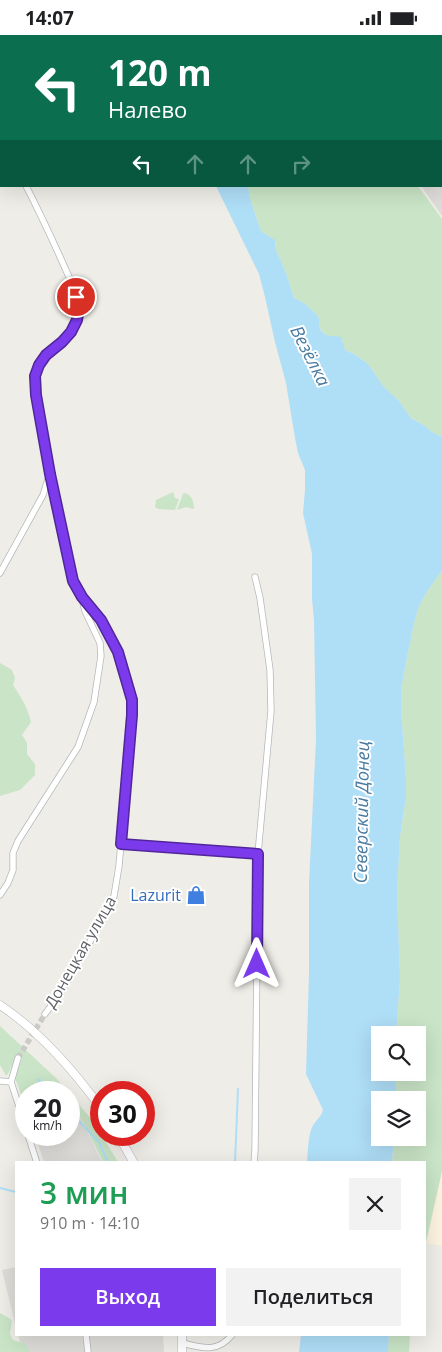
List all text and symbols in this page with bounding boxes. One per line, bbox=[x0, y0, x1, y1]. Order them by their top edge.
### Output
text: 14:07 bbox=[25, 5, 74, 31]
text: 120 m bbox=[108, 49, 212, 96]
icon: left bbox=[25, 55, 90, 120]
text: Налево bbox=[108, 94, 187, 124]
icon: left bbox=[128, 150, 156, 178]
icon: ahead bbox=[181, 150, 209, 178]
icon: ahead bbox=[234, 150, 262, 178]
icon: right bbox=[287, 150, 315, 178]
pin bbox=[55, 276, 97, 318]
icon: arrive bbox=[62, 283, 90, 311]
water label: Везёлка bbox=[285, 321, 336, 390]
water label: Северский Донец bbox=[348, 740, 374, 883]
place label: Lazurit bbox=[130, 884, 181, 906]
shop icon: Lazurit bbox=[185, 884, 207, 906]
street label: Донецкая улица bbox=[39, 892, 121, 1012]
position arrow bbox=[230, 937, 282, 989]
map controls bbox=[371, 1026, 426, 1146]
button: search bbox=[371, 1026, 426, 1081]
speed limit sign: 30 bbox=[90, 1081, 155, 1146]
text: 20 bbox=[33, 1090, 62, 1124]
button: layers bbox=[371, 1091, 426, 1146]
text: km/h bbox=[33, 1117, 62, 1134]
text: 3 мин bbox=[40, 1172, 128, 1213]
button: close bbox=[349, 1178, 401, 1230]
text: 910 m · 14:10 bbox=[40, 1212, 140, 1234]
button: Выход bbox=[40, 1268, 216, 1326]
button: Поделиться bbox=[226, 1268, 401, 1326]

